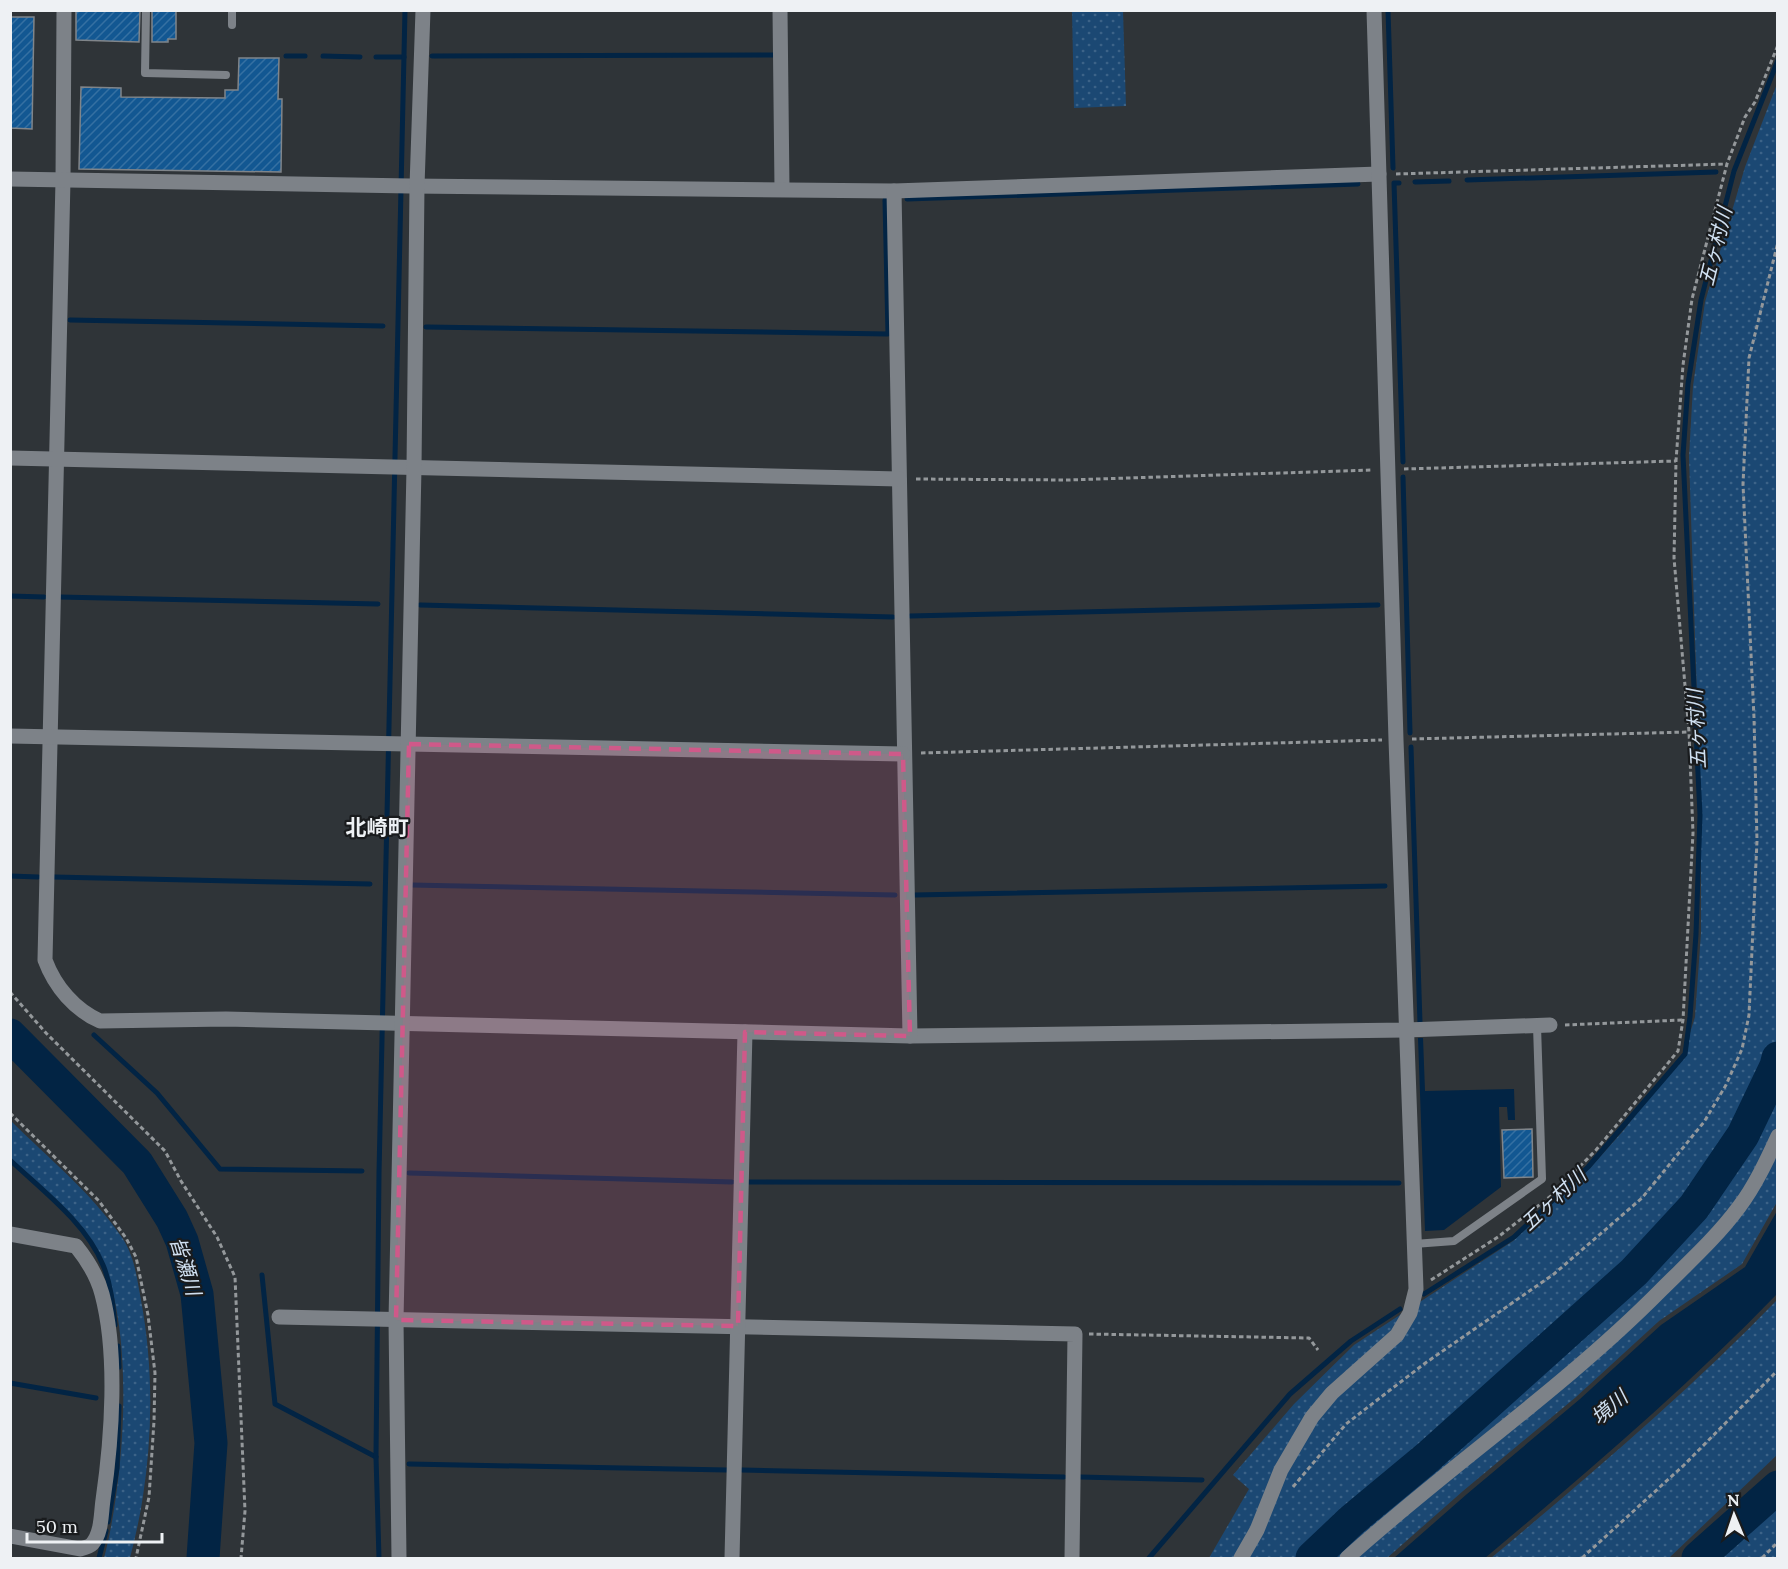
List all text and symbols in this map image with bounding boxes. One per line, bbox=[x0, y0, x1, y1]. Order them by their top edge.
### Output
water label: 五ヶ村川 bbox=[1693, 202, 1737, 288]
water label: 五ヶ村川 bbox=[1681, 686, 1711, 770]
district label: 北崎町 bbox=[346, 814, 409, 841]
water label: 五ヶ村川 bbox=[1515, 1161, 1592, 1235]
water label: 皆瀬川 bbox=[165, 1234, 207, 1300]
water label: 境川 bbox=[1586, 1383, 1634, 1430]
north arrow bbox=[1704, 1485, 1764, 1545]
text: N bbox=[1727, 1490, 1740, 1510]
scale bar bbox=[27, 1506, 162, 1544]
text: 50 m bbox=[36, 1515, 78, 1538]

